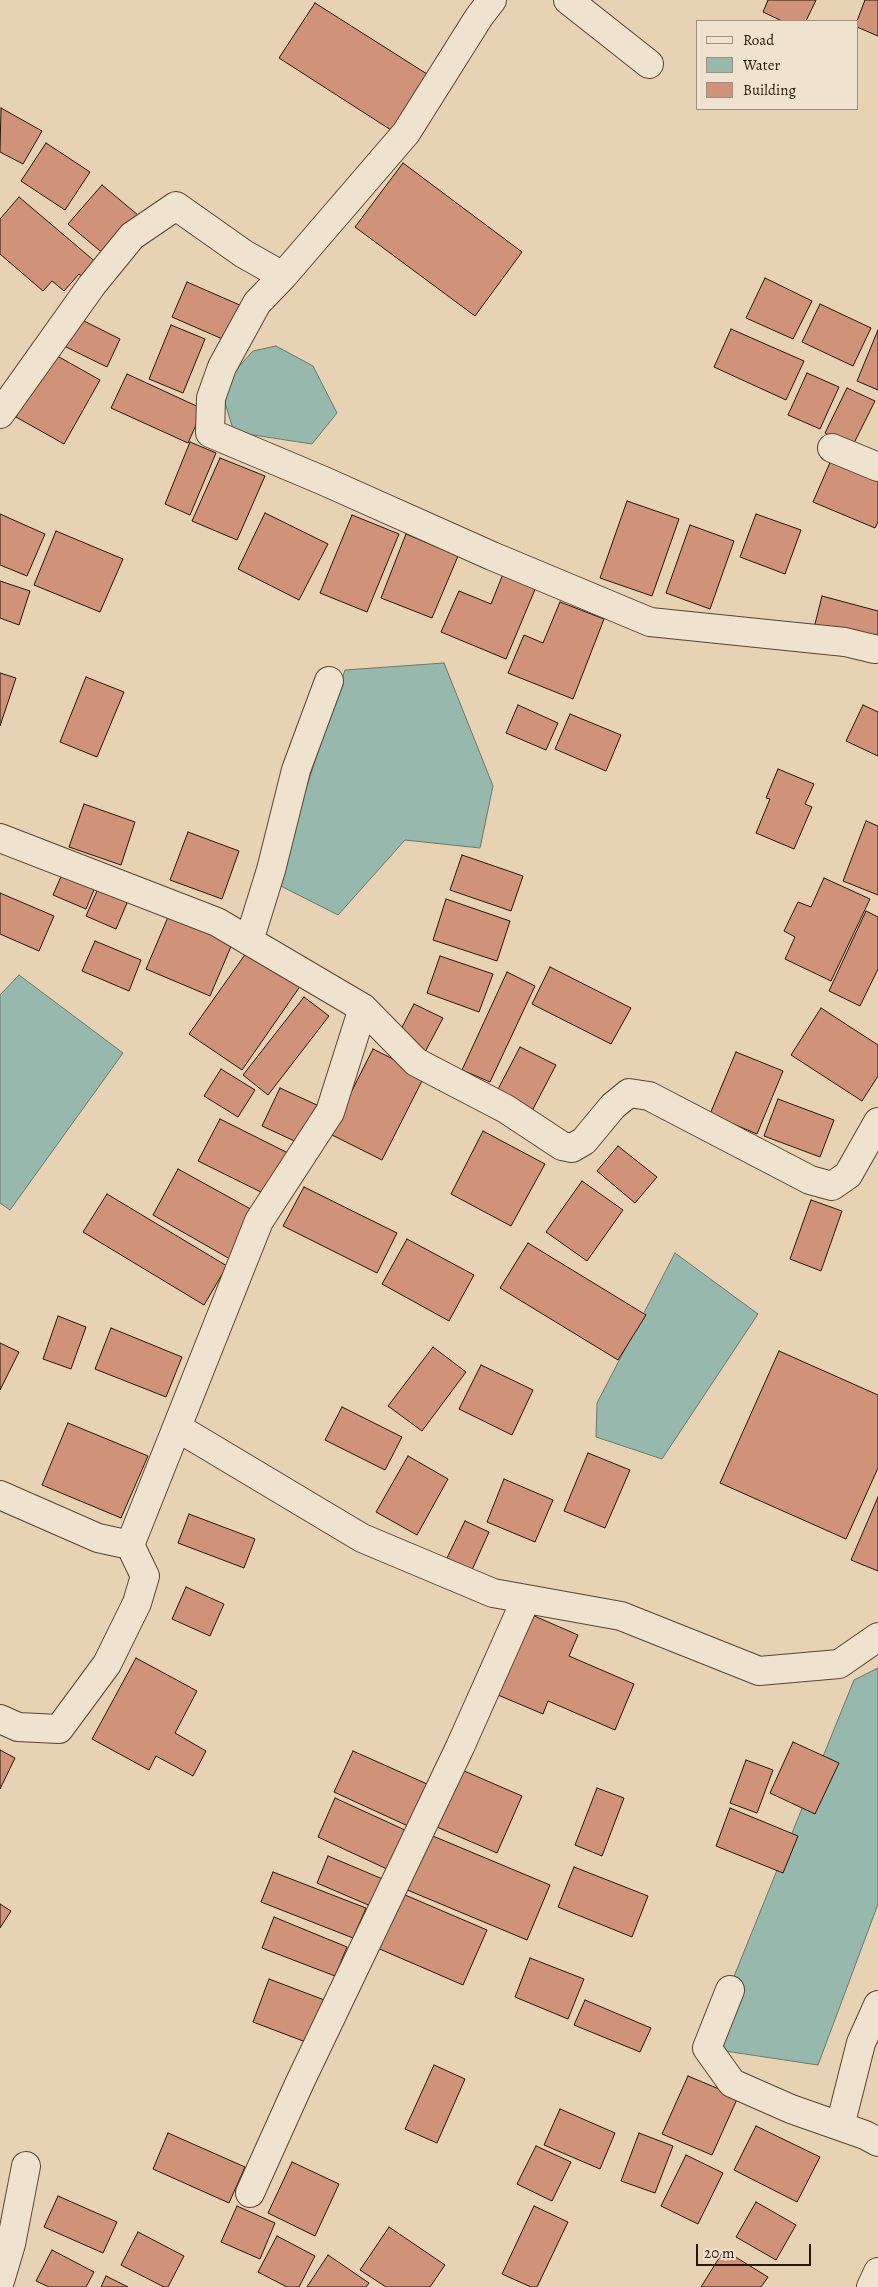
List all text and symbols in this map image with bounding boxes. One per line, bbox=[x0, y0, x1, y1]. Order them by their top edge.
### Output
legend bbox=[696, 20, 858, 110]
text: Road bbox=[743, 30, 774, 50]
text: Water bbox=[743, 55, 780, 75]
text: Building bbox=[743, 80, 796, 100]
scale bar bbox=[698, 2234, 813, 2266]
text: 20 m bbox=[704, 2243, 735, 2263]

